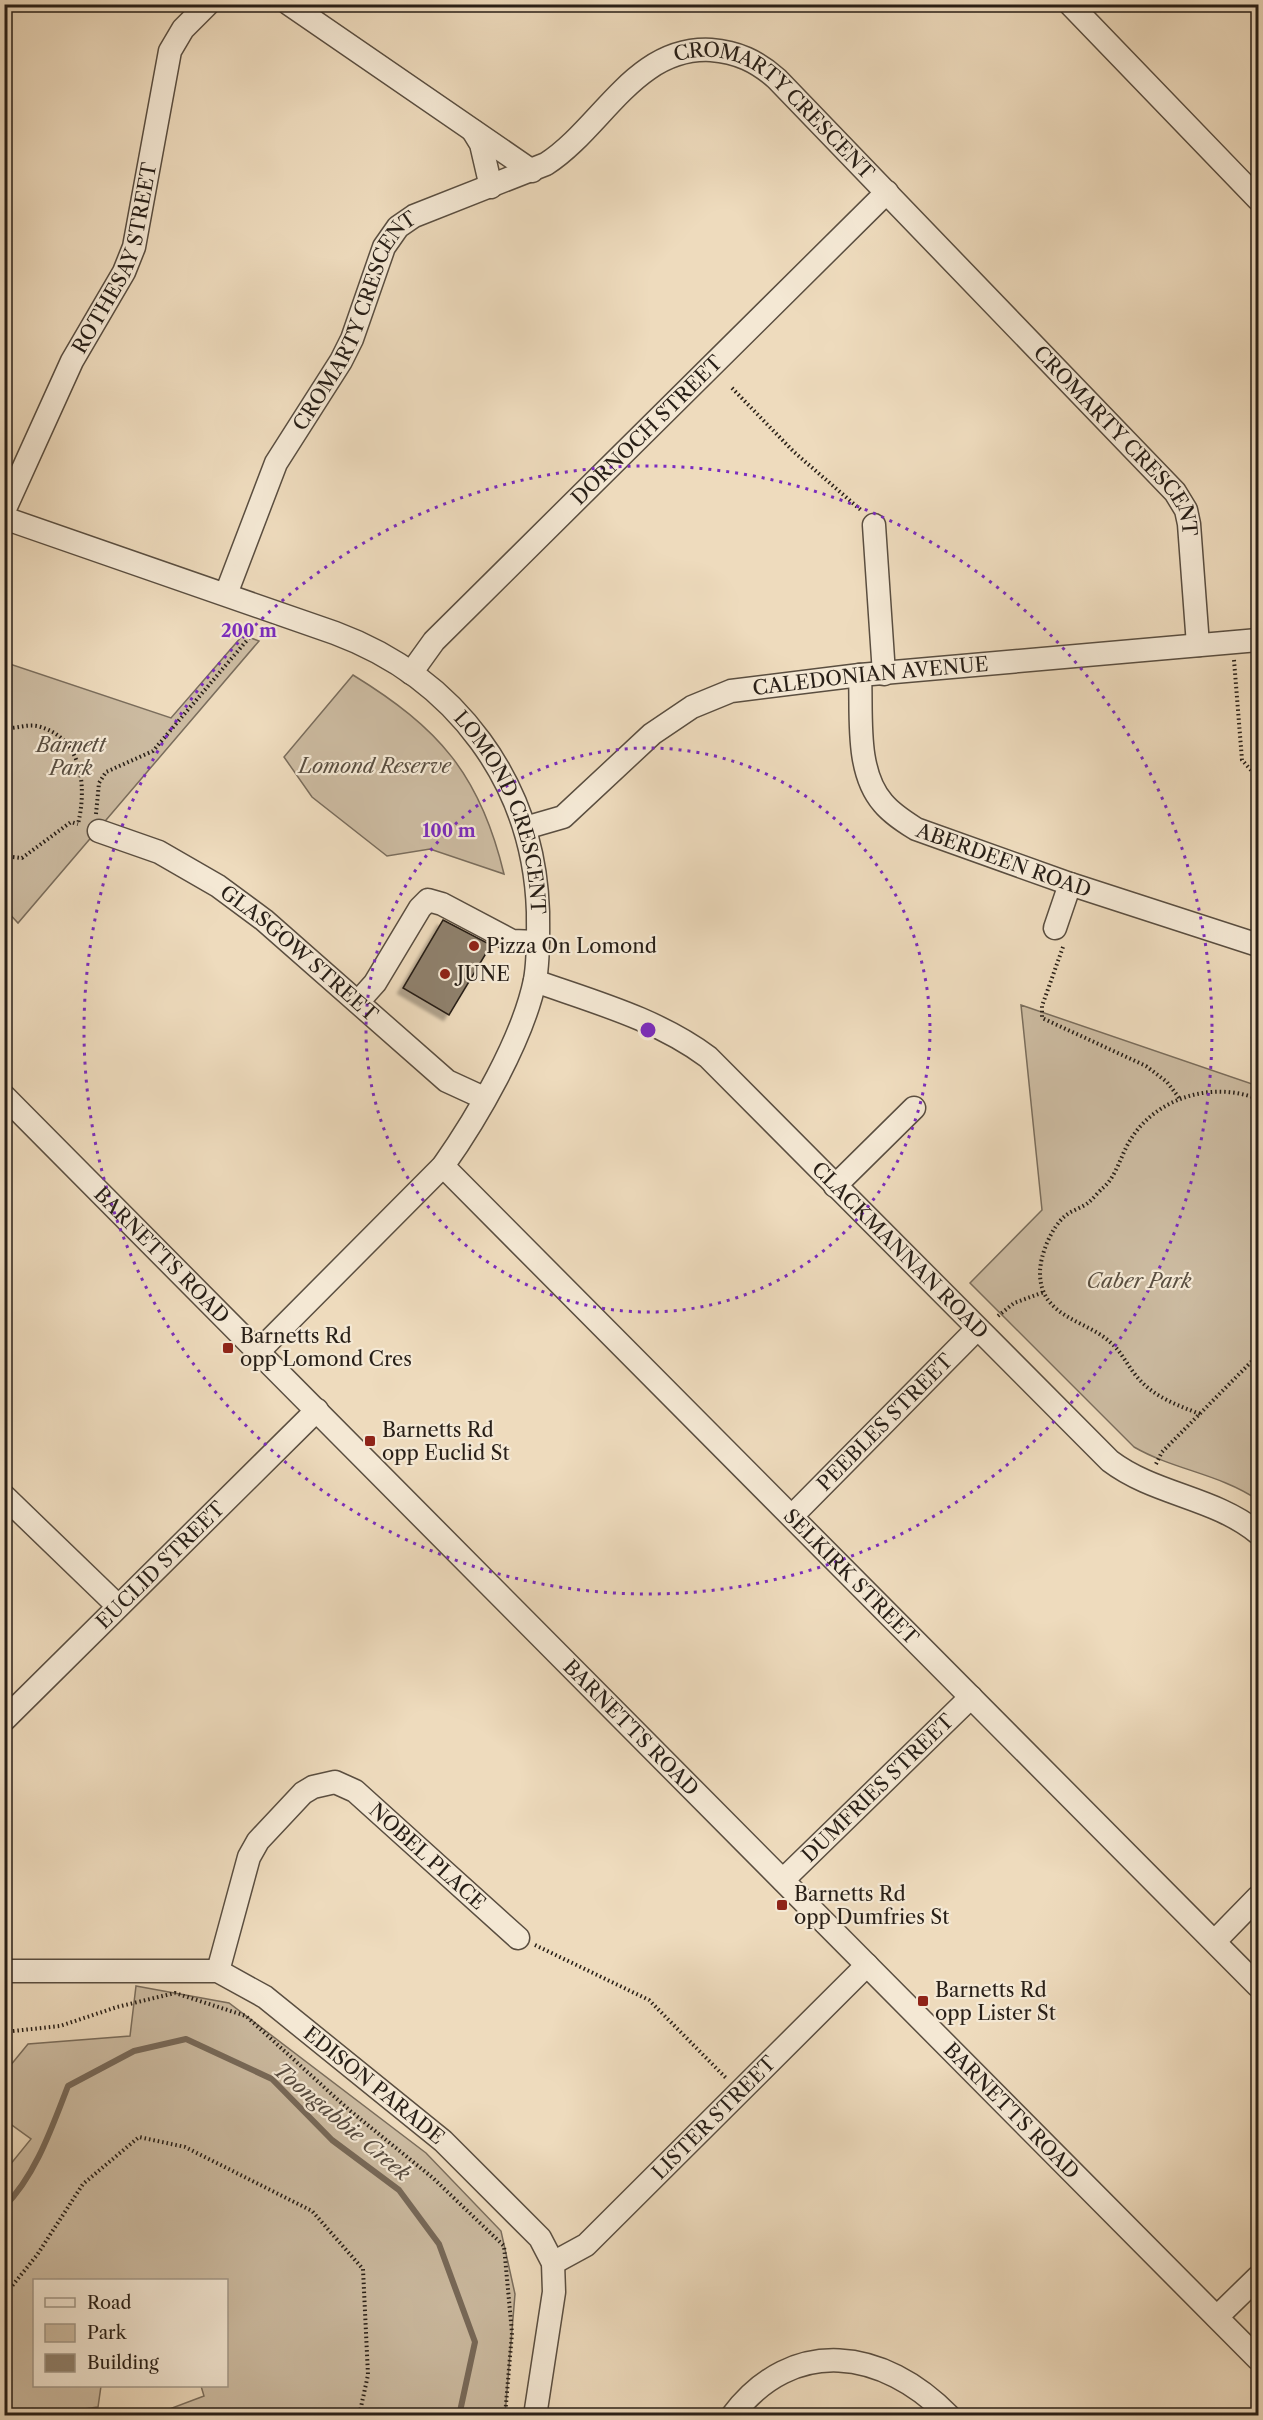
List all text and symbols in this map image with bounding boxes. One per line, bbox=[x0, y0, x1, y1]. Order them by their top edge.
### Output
street label: CROMARTY CRESCENT bbox=[671, 37, 879, 184]
street label: ROTHESAY STREET bbox=[67, 161, 161, 358]
street label: CROMARTY CRESCENT bbox=[288, 206, 421, 435]
street label: CROMARTY CRESCENT bbox=[1029, 341, 1202, 537]
street label: DORNOCH STREET bbox=[566, 350, 727, 510]
text: 200 m bbox=[221, 620, 277, 642]
street label: CALEDONIAN AVENUE bbox=[751, 652, 989, 700]
street label: LOMOND CRESCENT bbox=[449, 706, 550, 915]
park label: Barnett Park bbox=[34, 733, 107, 780]
park label: Lomond Reserve bbox=[297, 754, 453, 778]
street label: ABERDEEN ROAD bbox=[912, 818, 1094, 902]
text: 100 m bbox=[422, 820, 476, 842]
street label: GLASGOW STREET bbox=[216, 880, 383, 1026]
place label: Pizza On Lomond bbox=[486, 934, 657, 958]
marker: Pizza On Lomond bbox=[467, 939, 481, 953]
place label: JUNE bbox=[454, 962, 510, 986]
marker: JUNE bbox=[438, 967, 452, 981]
centre of rings bbox=[638, 1020, 658, 1040]
street label: CLACKMANNAN ROAD bbox=[807, 1157, 993, 1343]
street label: BARNETTS ROAD bbox=[89, 1182, 234, 1328]
park label: Caber Park bbox=[1086, 1269, 1192, 1293]
place label: Barnetts Rd opp Lomond Cres bbox=[240, 1324, 412, 1371]
marker: Barnetts Rd opp Lomond Cres bbox=[221, 1341, 235, 1355]
street label: PEEBLES STREET bbox=[812, 1349, 958, 1496]
place label: Barnetts Rd opp Euclid St bbox=[382, 1418, 509, 1465]
marker: Barnetts Rd opp Euclid St bbox=[363, 1434, 377, 1448]
street label: EUCLID STREET bbox=[91, 1497, 229, 1634]
street label: SELKIRK STREET bbox=[779, 1504, 924, 1649]
street label: BARNETTS ROAD bbox=[558, 1655, 704, 1801]
street label: DUMFRIES STREET bbox=[797, 1709, 958, 1867]
street label: NOBEL PLACE bbox=[364, 1798, 490, 1915]
place label: Barnetts Rd opp Dumfries St bbox=[794, 1882, 949, 1929]
marker: Barnetts Rd opp Dumfries St bbox=[775, 1898, 789, 1912]
place label: Barnetts Rd opp Lister St bbox=[935, 1978, 1056, 2025]
marker: Barnetts Rd opp Lister St bbox=[916, 1994, 930, 2008]
street label: EDISON PARADE bbox=[299, 2021, 449, 2149]
street label: BARNETTS ROAD bbox=[939, 2038, 1084, 2184]
street label: LISTER STREET bbox=[647, 2051, 781, 2184]
water label: Toongabbie Creek bbox=[269, 2057, 416, 2186]
legend bbox=[33, 2279, 228, 2387]
text: Road bbox=[87, 2292, 132, 2314]
text: Park bbox=[87, 2322, 128, 2344]
text: Building bbox=[87, 2352, 159, 2374]

